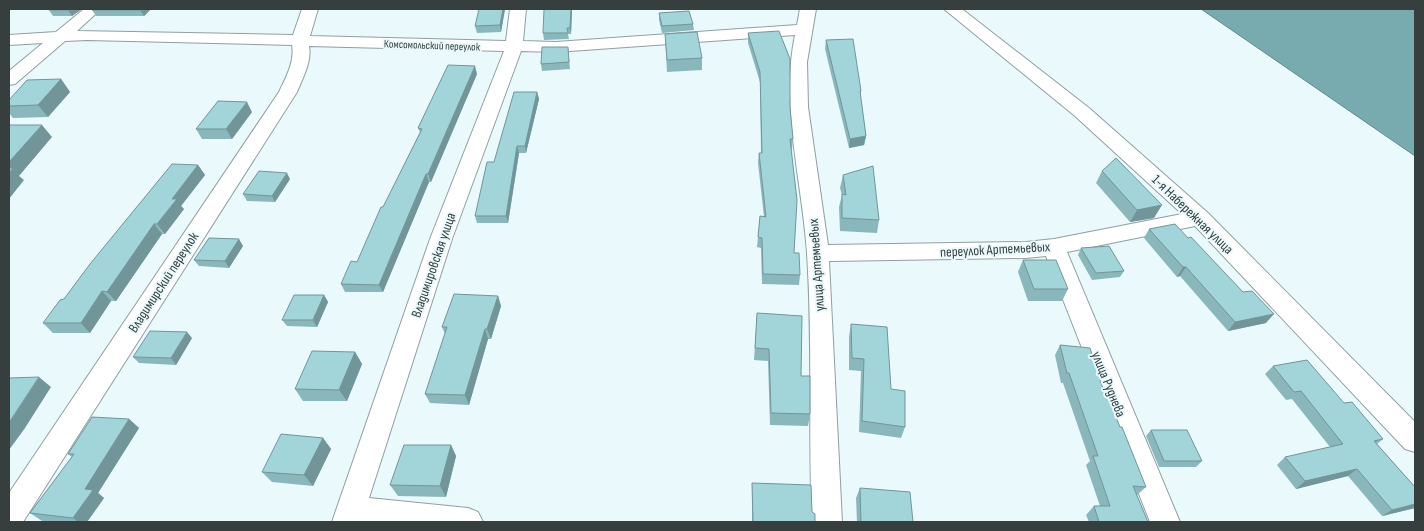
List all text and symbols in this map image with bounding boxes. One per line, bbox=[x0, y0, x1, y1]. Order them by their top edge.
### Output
street label: Комсомольский переулок bbox=[384, 37, 481, 54]
street label: 1-я Набережная улица bbox=[1148, 171, 1237, 258]
street label: Владимировская улица bbox=[408, 211, 459, 320]
street label: улица Артемьевых bbox=[805, 217, 828, 312]
street label: Владимирский переулок bbox=[125, 228, 203, 336]
street label: переулок Артемьевых bbox=[940, 238, 1051, 261]
street label: улица Руднева bbox=[1088, 349, 1129, 419]

